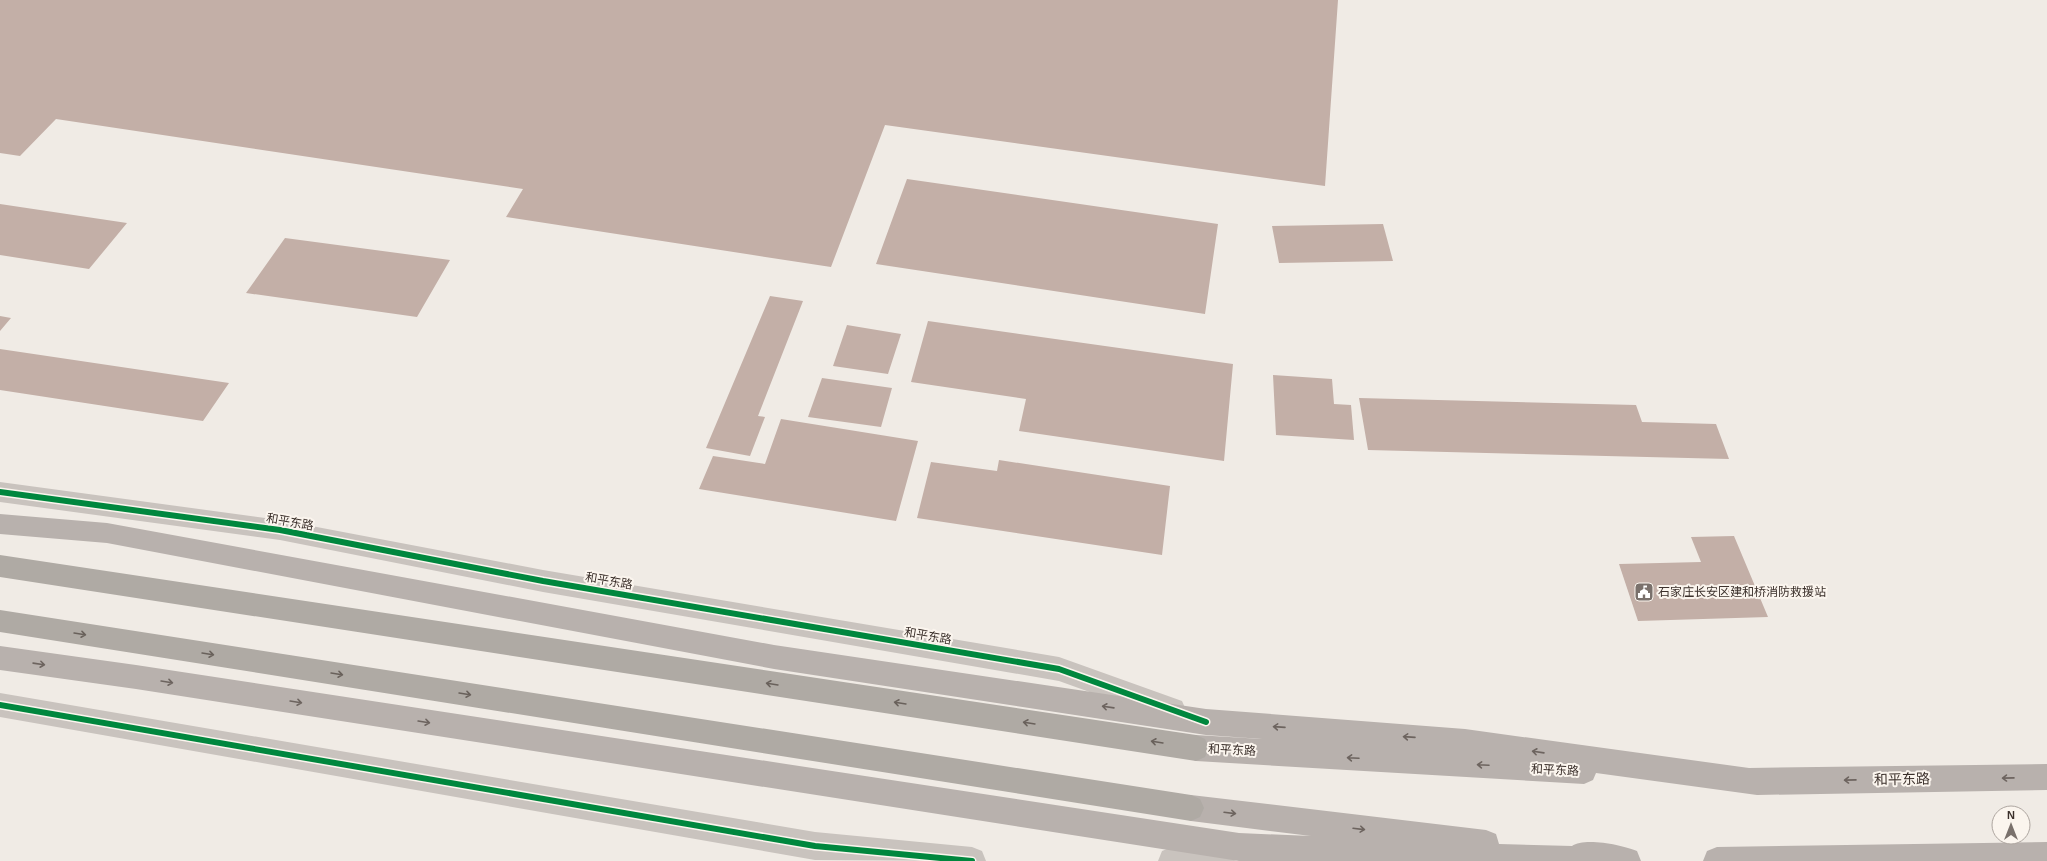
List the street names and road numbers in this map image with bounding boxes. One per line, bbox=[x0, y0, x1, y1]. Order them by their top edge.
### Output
street label: 和平东路 bbox=[265, 511, 315, 533]
street label: 和平东路 bbox=[584, 570, 634, 592]
street label: 和平东路 bbox=[903, 625, 953, 647]
street label: 和平东路 bbox=[1208, 742, 1256, 758]
street label: 和平东路 bbox=[1531, 762, 1579, 778]
street label: 和平东路 bbox=[1874, 771, 1930, 787]

